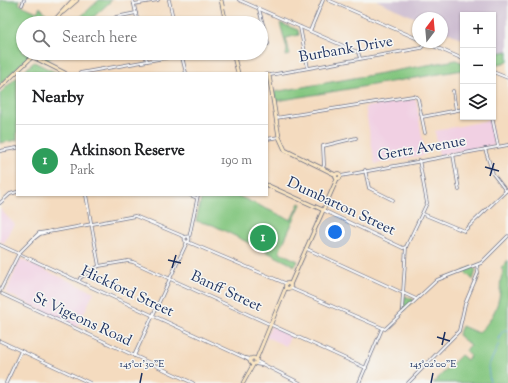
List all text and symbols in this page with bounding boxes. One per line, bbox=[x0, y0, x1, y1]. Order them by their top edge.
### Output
north arrow bbox=[412, 12, 448, 48]
map controls bbox=[460, 12, 496, 120]
button: + bbox=[460, 12, 496, 48]
search box bbox=[16, 16, 268, 60]
icon: search bbox=[30, 27, 52, 49]
text: Search here bbox=[62, 28, 137, 49]
street label: Burbank Drive bbox=[297, 31, 395, 69]
button: − bbox=[460, 48, 496, 84]
button: layers bbox=[460, 84, 496, 120]
text: Nearby bbox=[32, 86, 84, 110]
street label: Gertz Avenue bbox=[376, 131, 468, 167]
text: Atkinson Reserve bbox=[70, 141, 185, 162]
text: 1 bbox=[43, 152, 47, 170]
text: 190 m bbox=[221, 152, 252, 170]
text: Park bbox=[70, 162, 95, 180]
street label: Dumbarton Street bbox=[283, 173, 399, 241]
your location bbox=[325, 222, 345, 242]
pin: 1 bbox=[250, 223, 276, 253]
street label: Hickford Street bbox=[77, 261, 177, 323]
street label: Banff Street bbox=[187, 266, 265, 318]
street label: St Vigeons Road bbox=[29, 288, 135, 352]
text: 145°01'30"E bbox=[120, 357, 164, 372]
text: 145°02'00"E bbox=[410, 357, 456, 372]

